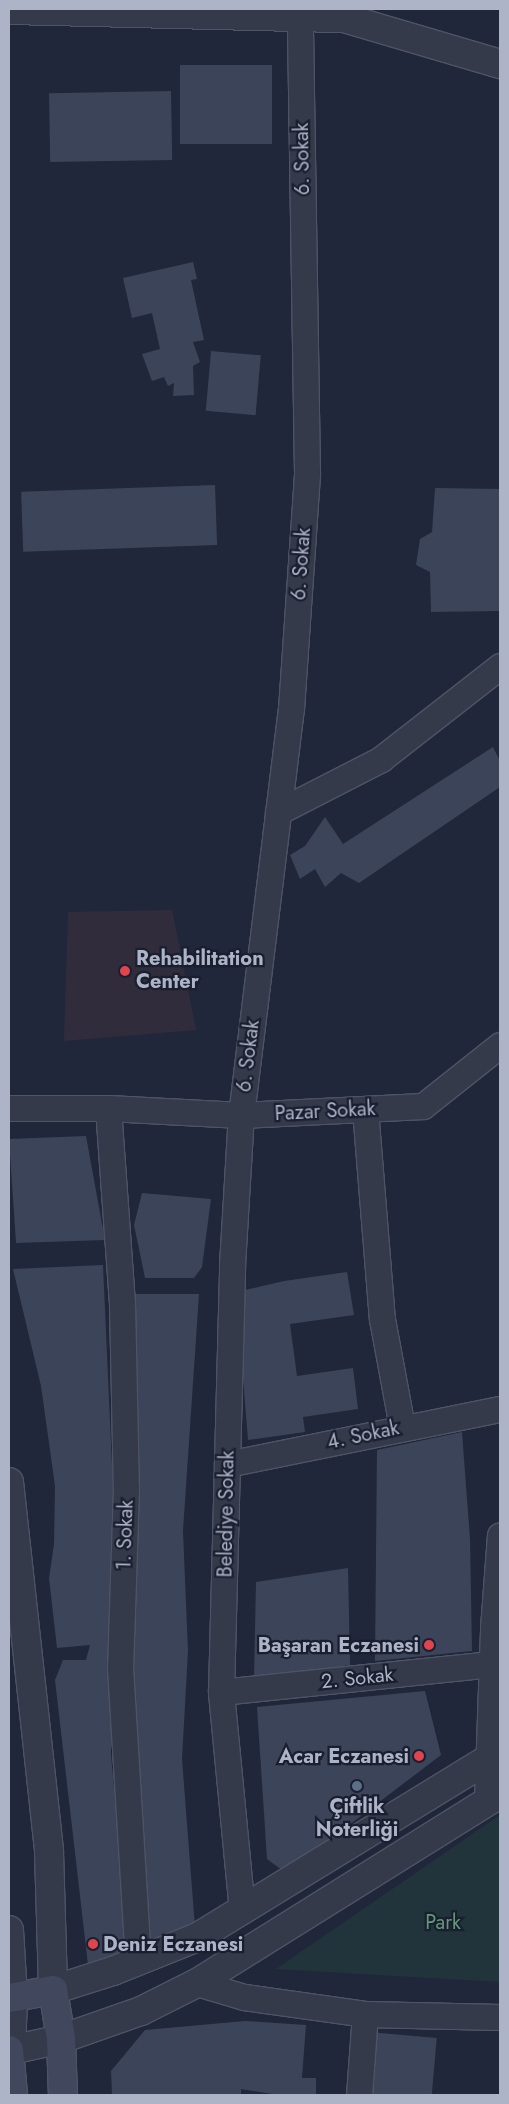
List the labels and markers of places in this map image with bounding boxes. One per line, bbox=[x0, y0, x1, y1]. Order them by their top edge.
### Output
place label: Rehabilitation Center bbox=[136, 947, 264, 994]
marker: Rehabilitation Center bbox=[118, 964, 132, 978]
place label: Başaran Eczanesi bbox=[258, 1633, 419, 1657]
marker: Başaran Eczanesi bbox=[423, 1639, 435, 1651]
place label: Acar Eczanesi bbox=[279, 1744, 409, 1768]
marker: Acar Eczanesi bbox=[413, 1750, 425, 1762]
marker: Çiftlik Noterliği bbox=[351, 1780, 363, 1792]
place label: Çiftlik Noterliği bbox=[316, 1794, 398, 1841]
place label: Deniz Eczanesi bbox=[103, 1932, 243, 1956]
marker: Deniz Eczanesi bbox=[87, 1938, 99, 1950]

